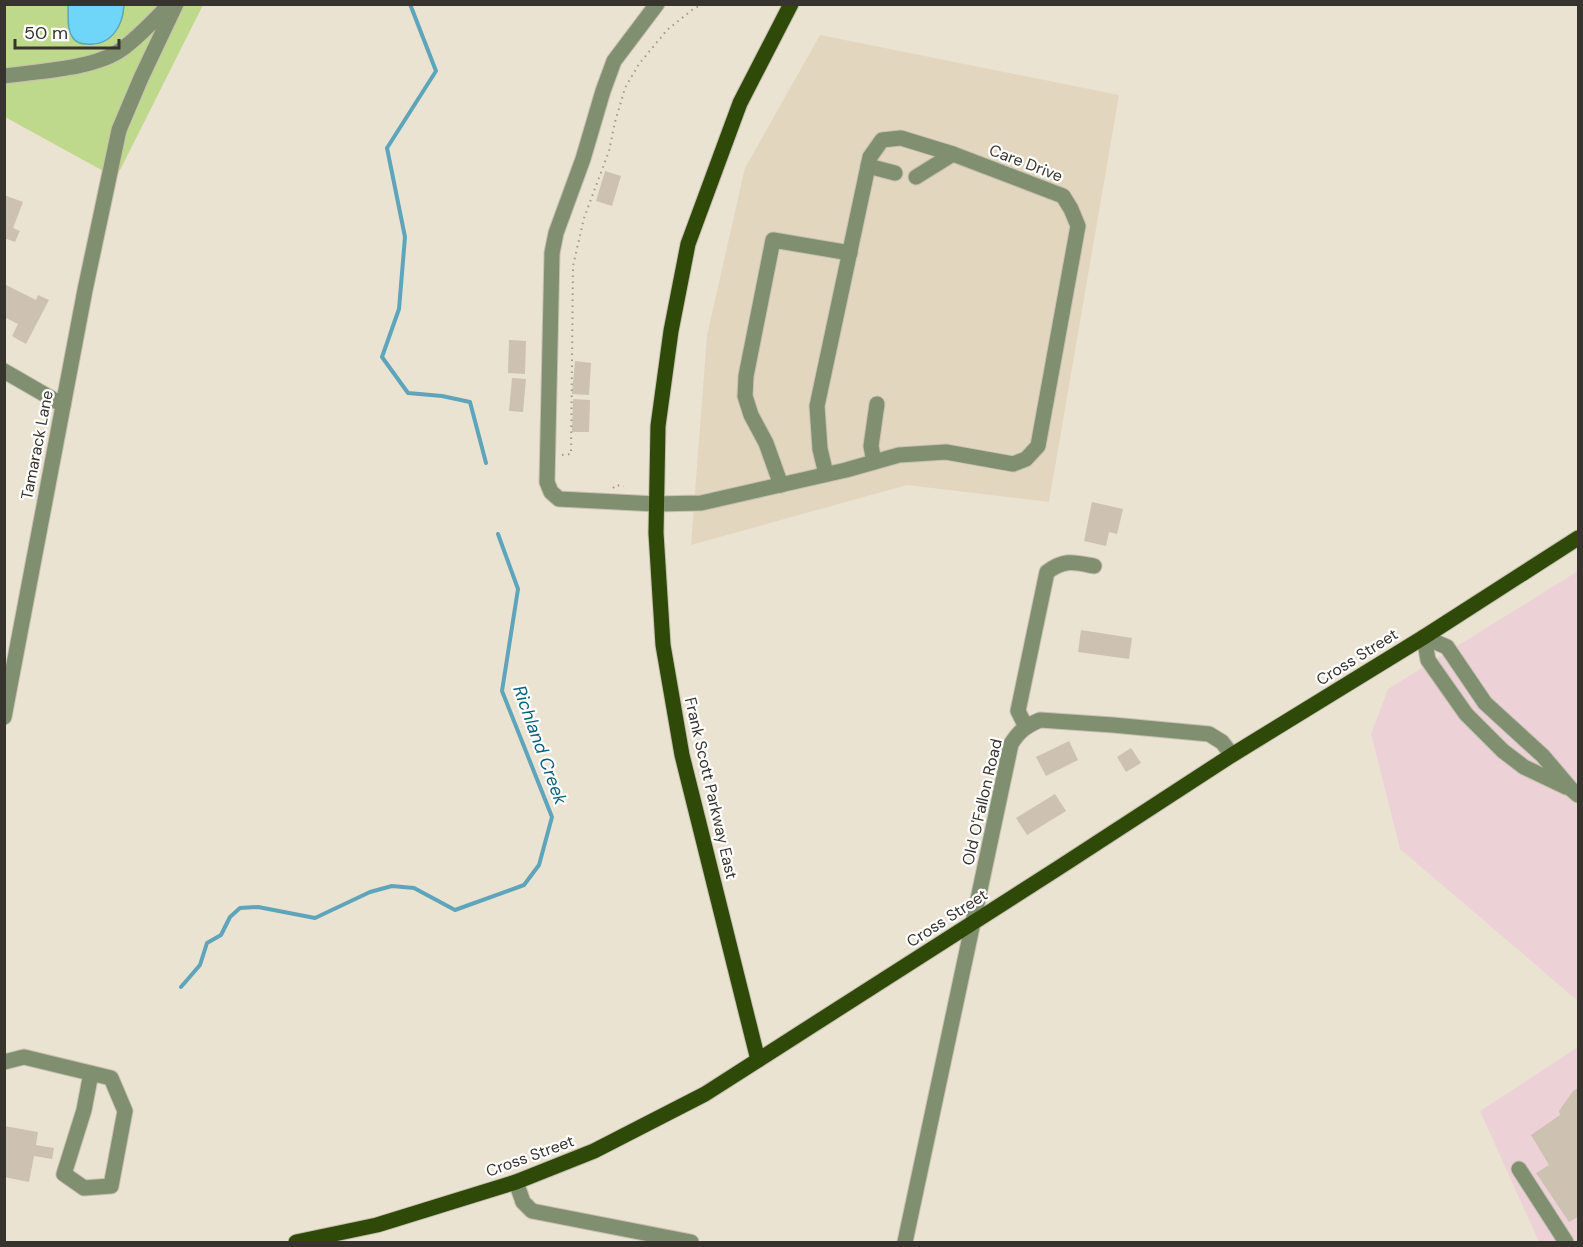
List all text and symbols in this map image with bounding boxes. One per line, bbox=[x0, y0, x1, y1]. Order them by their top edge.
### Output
scale bar bbox=[15, 12, 118, 50]
text: 50 m bbox=[24, 21, 68, 45]
street label: Care Drive bbox=[986, 139, 1066, 187]
street label: Tamarack Lane bbox=[16, 389, 58, 501]
street label: Cross Street bbox=[1312, 624, 1402, 690]
water label: Richland Creek bbox=[507, 682, 573, 809]
street label: Frank Scott Parkway East bbox=[680, 695, 742, 881]
street label: Old O'Fallon Road bbox=[957, 737, 1007, 867]
street label: Cross Street bbox=[903, 884, 991, 952]
street label: Cross Street bbox=[483, 1130, 577, 1182]

